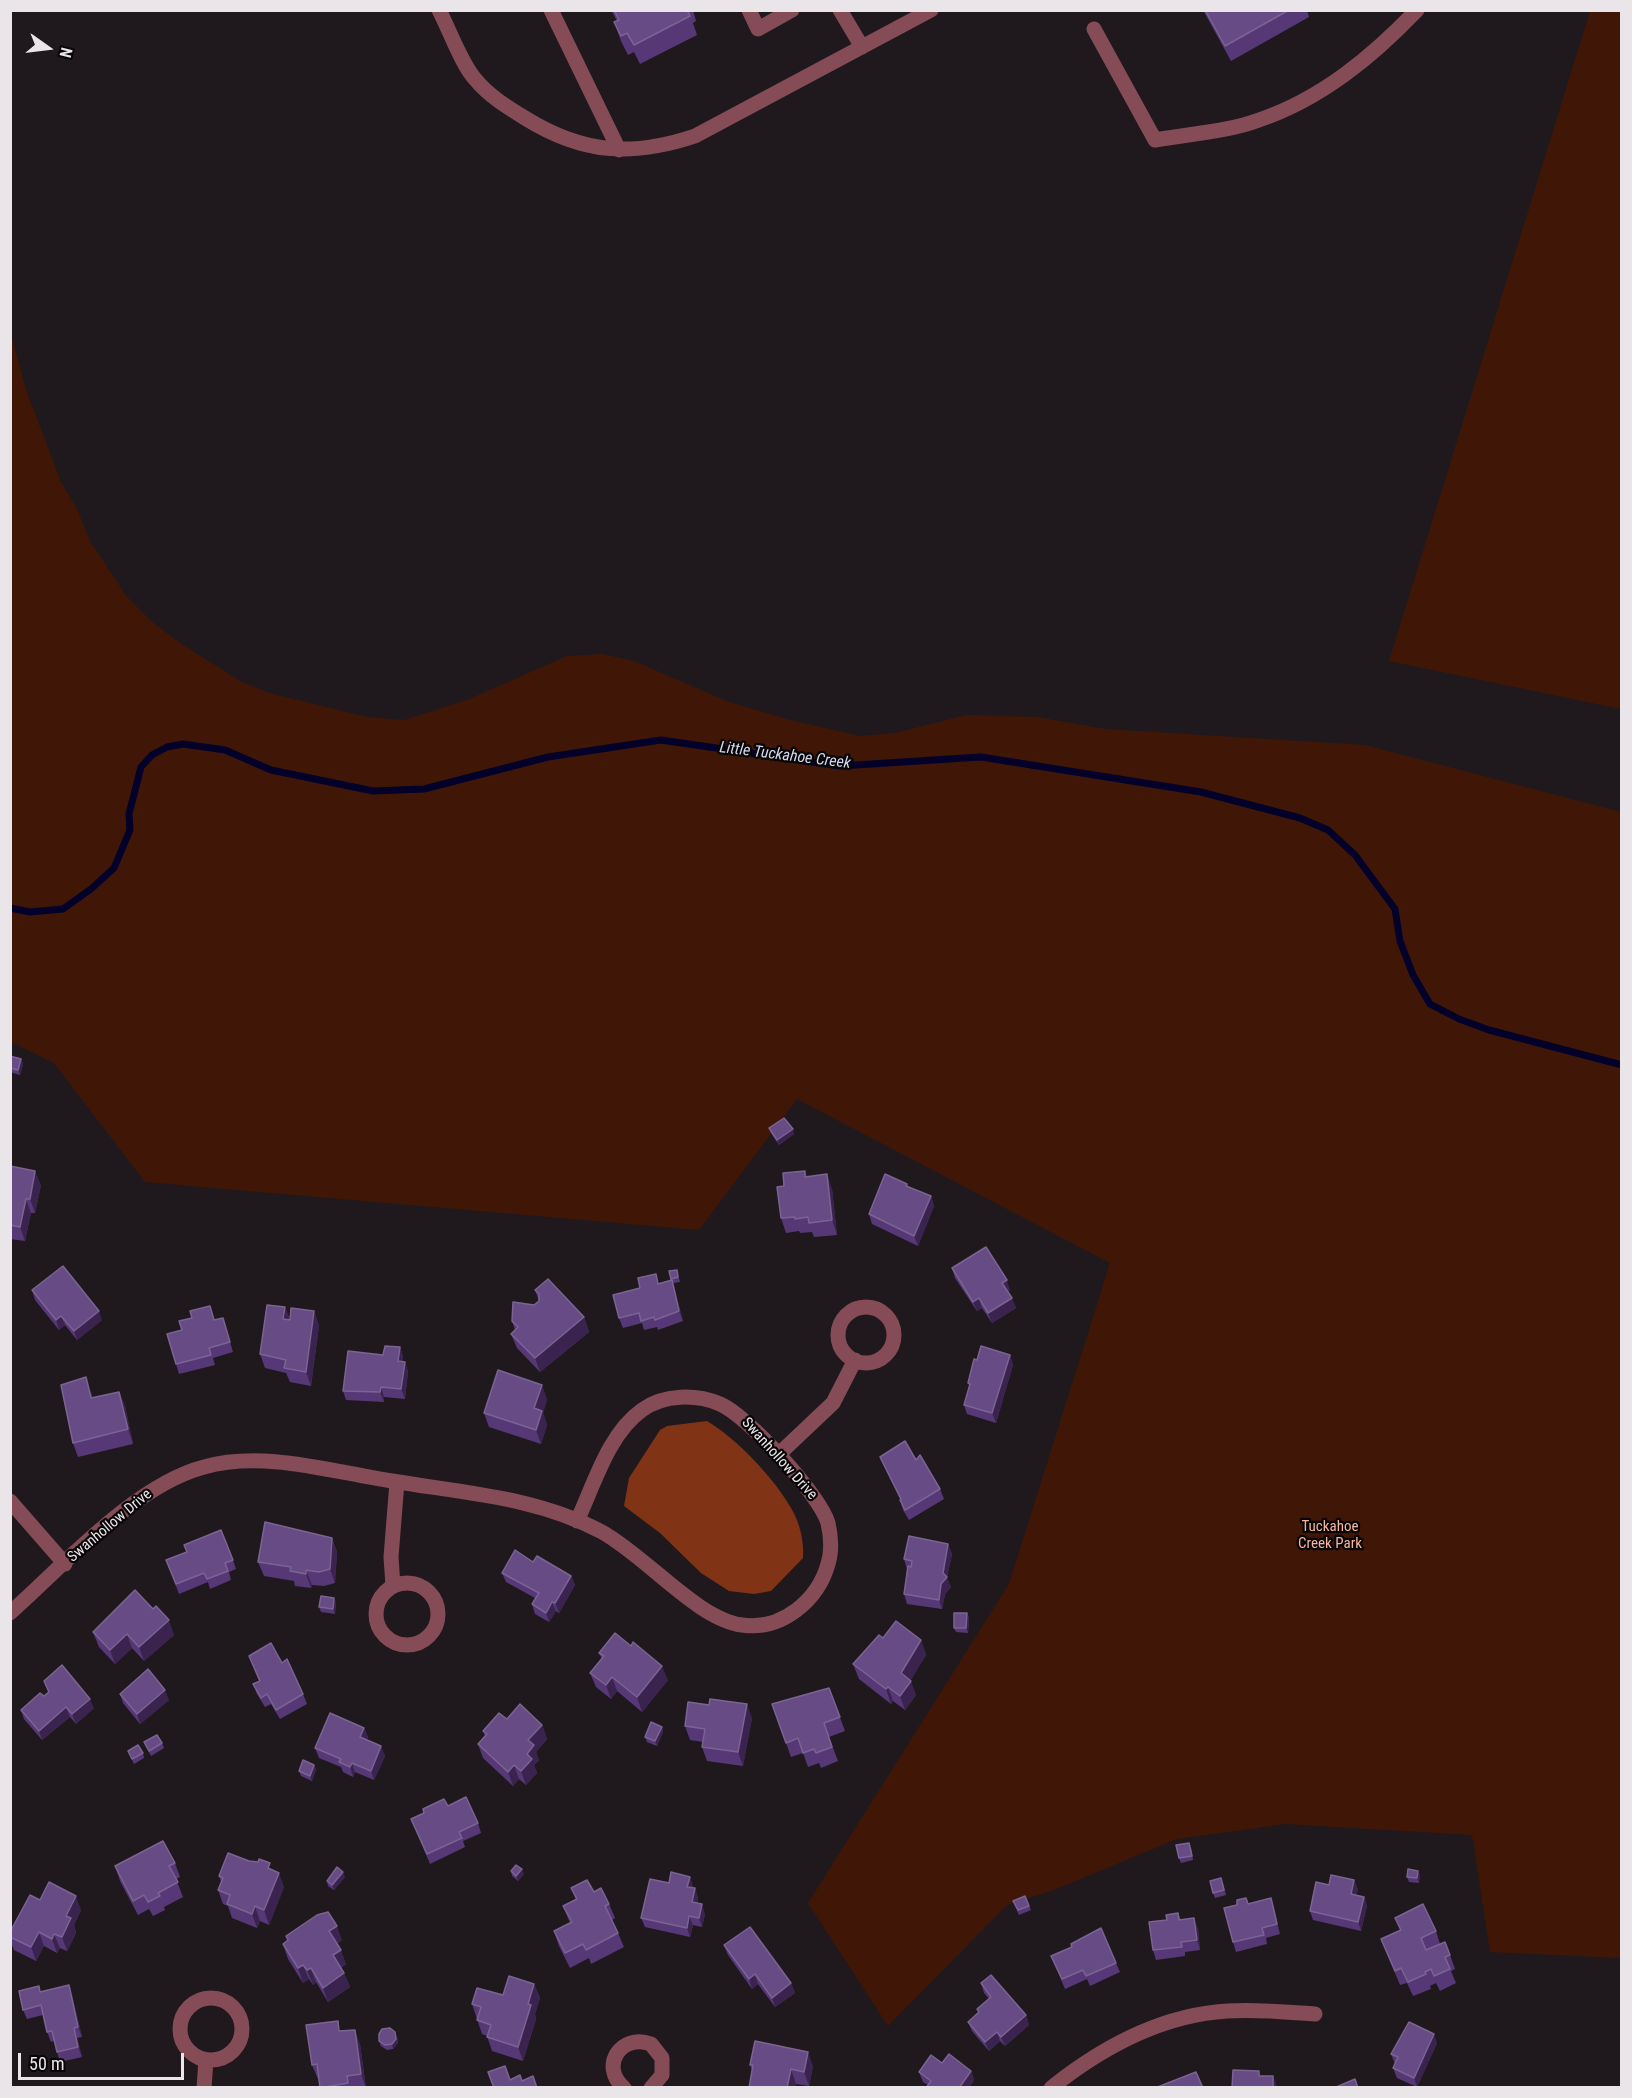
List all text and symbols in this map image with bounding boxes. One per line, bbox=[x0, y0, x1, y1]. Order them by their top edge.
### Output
north arrow bbox=[18, 18, 78, 78]
text: N bbox=[56, 45, 76, 60]
water label: Little Tuckahoe Creek bbox=[718, 738, 852, 774]
street label: Swanhollow Drive bbox=[737, 1414, 821, 1504]
street label: Swanhollow Drive bbox=[64, 1486, 156, 1566]
park label: Tuckahoe Creek Park bbox=[1298, 1518, 1362, 1553]
scale bar bbox=[21, 2041, 188, 2079]
text: 50 m bbox=[29, 2053, 64, 2074]

